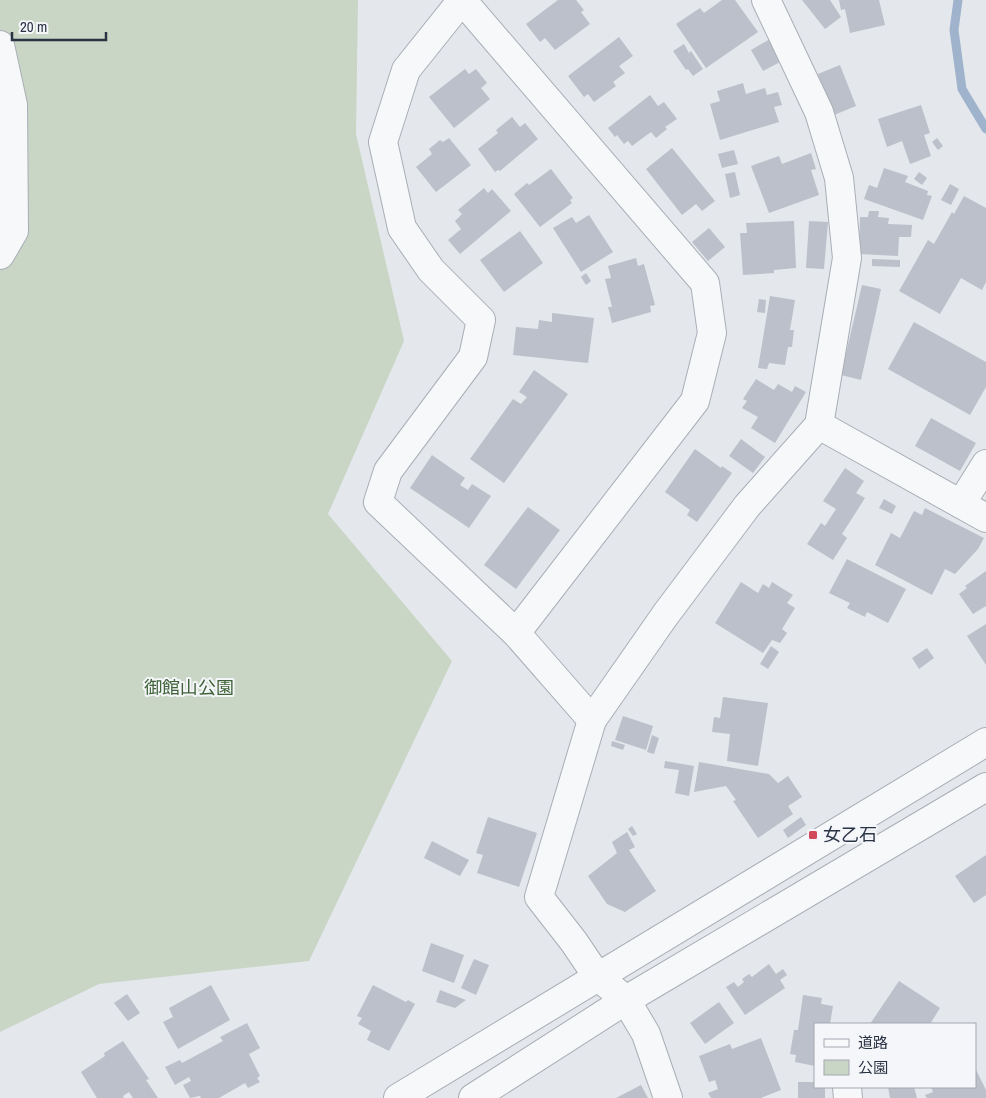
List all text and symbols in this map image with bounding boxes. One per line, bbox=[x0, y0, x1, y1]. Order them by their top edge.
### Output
scale bar bbox=[12, 10, 106, 42]
text: 20 m bbox=[20, 16, 47, 37]
park label: 御館山公園 bbox=[144, 675, 234, 700]
place label: 女乙石 bbox=[823, 822, 877, 847]
marker: 女乙石 bbox=[807, 829, 819, 841]
legend bbox=[814, 1023, 976, 1088]
text: 道路 bbox=[858, 1032, 888, 1053]
text: 公園 bbox=[858, 1057, 888, 1078]

